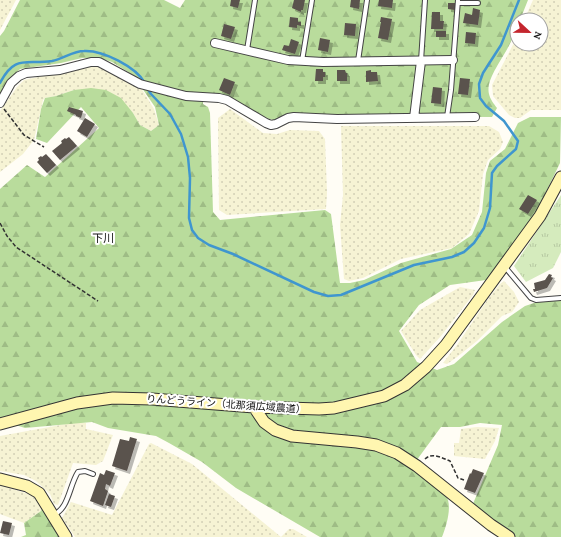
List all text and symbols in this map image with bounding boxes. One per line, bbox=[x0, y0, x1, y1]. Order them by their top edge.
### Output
north arrow bbox=[509, 12, 549, 52]
text: N bbox=[531, 30, 545, 42]
district label: 下川 bbox=[92, 232, 114, 244]
street label: りんどうライン（北那須広域農道） bbox=[146, 393, 306, 415]

